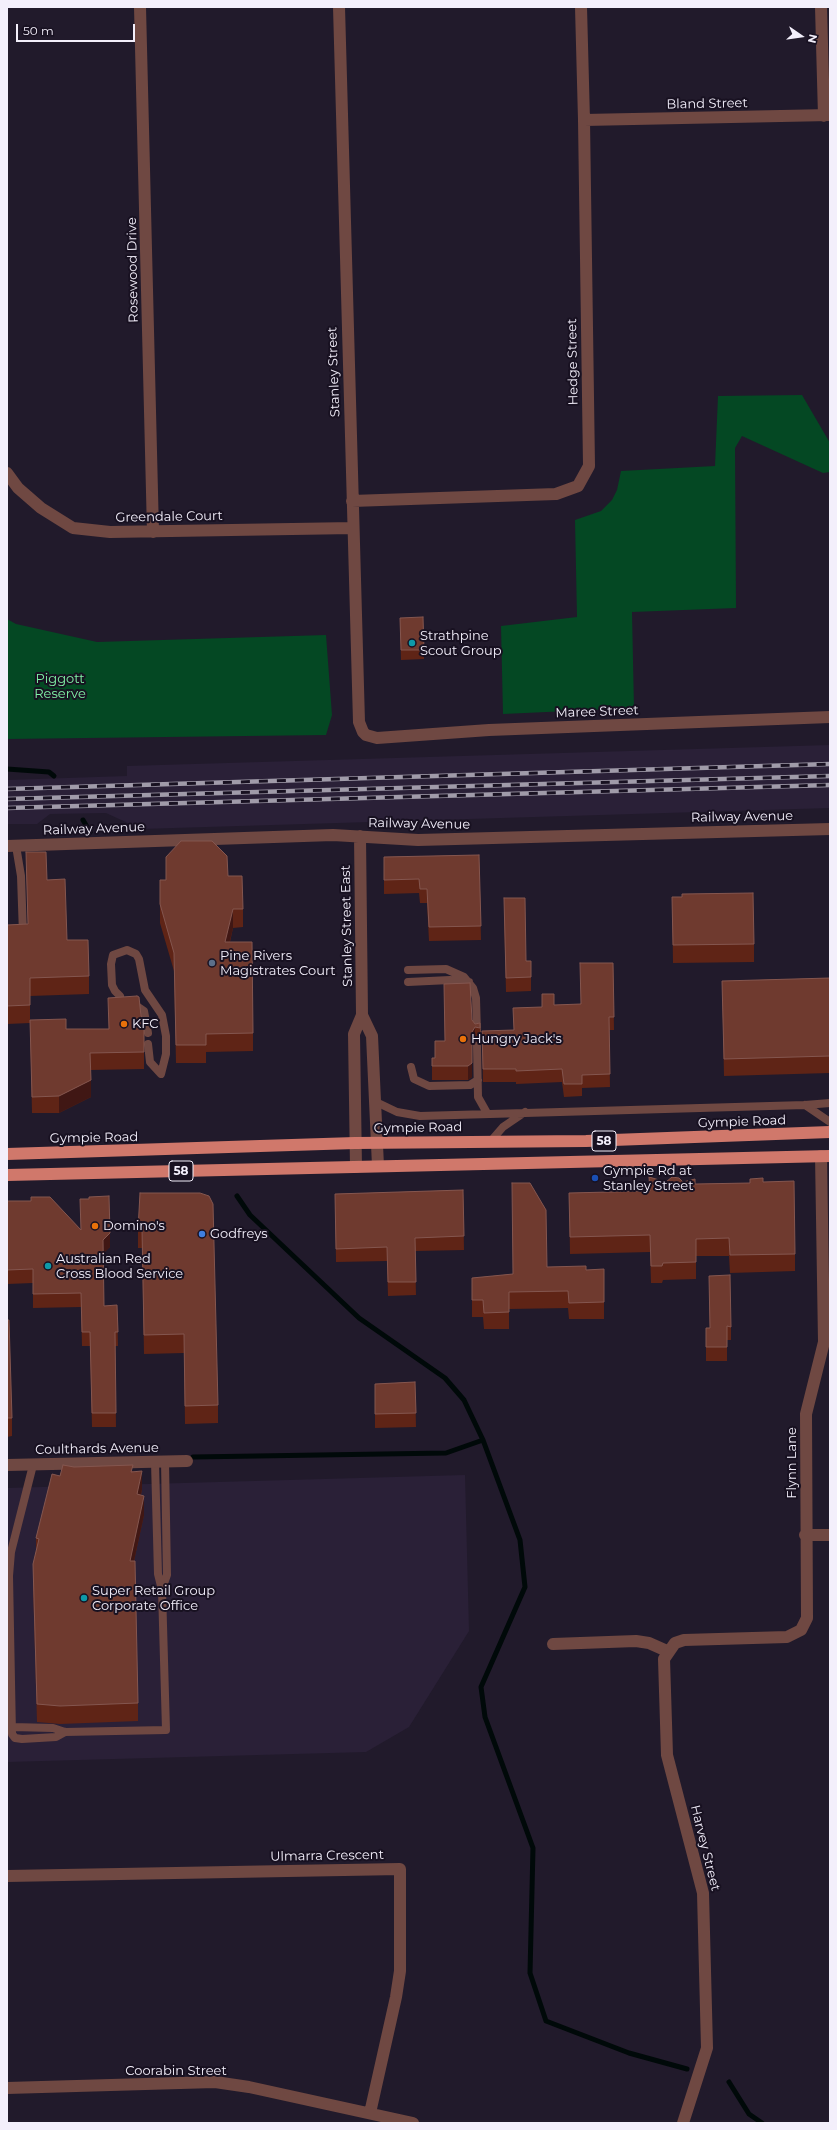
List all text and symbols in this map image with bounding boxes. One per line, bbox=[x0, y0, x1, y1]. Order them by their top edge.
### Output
scale bar bbox=[18, 16, 137, 42]
north arrow bbox=[781, 16, 821, 56]
text: 50 m bbox=[23, 23, 54, 38]
text: N bbox=[805, 33, 821, 45]
street label: Bland Street bbox=[666, 95, 748, 113]
street label: Rosewood Drive bbox=[124, 217, 142, 323]
street label: Hedge Street bbox=[564, 319, 582, 405]
street label: Stanley Street bbox=[325, 327, 343, 417]
street label: Greendale Court bbox=[115, 508, 223, 526]
place label: Strathpine Scout Group bbox=[420, 628, 502, 659]
marker: Strathpine Scout Group bbox=[407, 638, 417, 648]
park label: Piggott Reserve bbox=[34, 671, 86, 702]
street label: Maree Street bbox=[555, 703, 639, 721]
street label: Railway Avenue bbox=[691, 808, 793, 826]
street label: Railway Avenue bbox=[368, 815, 470, 833]
street label: Railway Avenue bbox=[43, 819, 145, 839]
street label: Stanley Street East bbox=[338, 865, 356, 987]
place label: Pine Rivers Magistrates Court bbox=[220, 948, 336, 979]
marker: Pine Rivers Magistrates Court bbox=[207, 958, 217, 968]
place label: KFC bbox=[132, 1016, 159, 1032]
marker: KFC bbox=[119, 1019, 129, 1029]
place label: Hungry Jack's bbox=[471, 1031, 562, 1047]
marker: Hungry Jack's bbox=[458, 1034, 468, 1044]
street label: Gympie Road bbox=[698, 1113, 786, 1131]
street label: Gympie Road bbox=[374, 1119, 462, 1137]
street label: Gympie Road bbox=[50, 1129, 138, 1147]
road number: 58 bbox=[592, 1131, 616, 1151]
road number: 58 bbox=[169, 1161, 193, 1181]
place label: Gympie Rd at Stanley Street bbox=[603, 1163, 693, 1194]
marker: Gympie Rd at Stanley Street bbox=[590, 1173, 600, 1183]
place label: Domino's bbox=[103, 1218, 165, 1234]
marker: Domino's bbox=[90, 1221, 100, 1231]
place label: Godfreys bbox=[210, 1226, 268, 1242]
marker: Godfreys bbox=[197, 1229, 207, 1239]
place label: Australian Red Cross Blood Service bbox=[56, 1251, 183, 1282]
marker: Australian Red Cross Blood Service bbox=[43, 1261, 53, 1271]
street label: Flynn Lane bbox=[784, 1427, 800, 1499]
street label: Coulthards Avenue bbox=[35, 1440, 159, 1458]
place label: Super Retail Group Corporate Office bbox=[92, 1583, 215, 1614]
marker: Super Retail Group Corporate Office bbox=[79, 1593, 89, 1603]
street label: Harvey Street bbox=[687, 1803, 723, 1893]
street label: Ulmarra Crescent bbox=[270, 1847, 384, 1865]
street label: Coorabin Street bbox=[125, 2063, 227, 2079]

